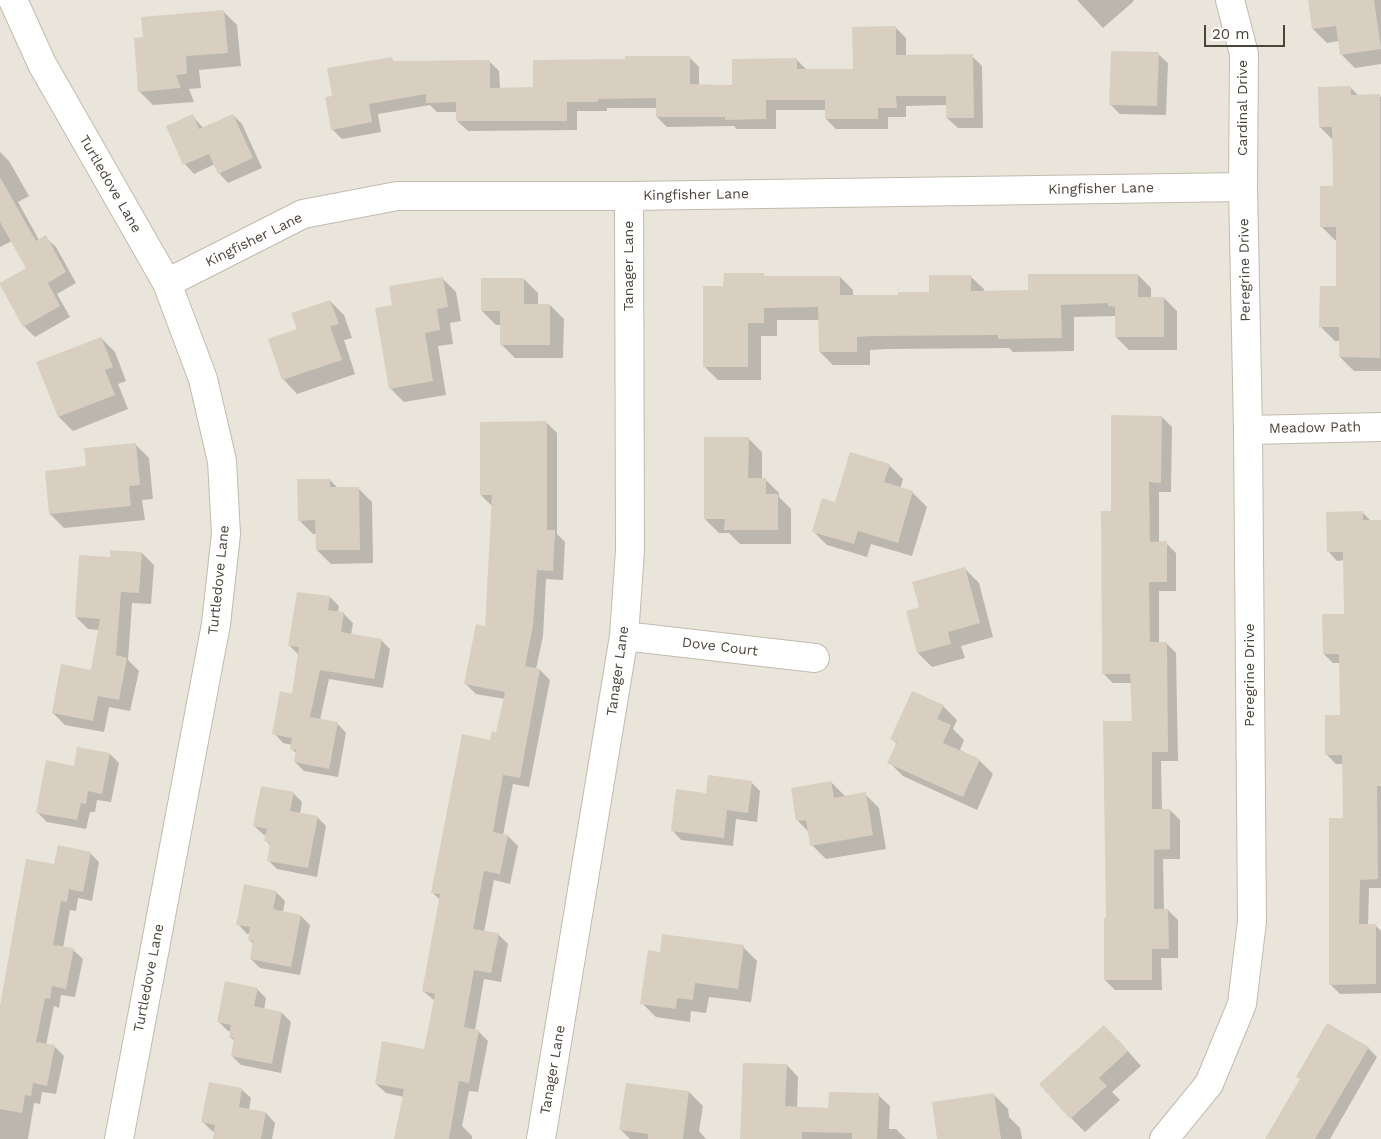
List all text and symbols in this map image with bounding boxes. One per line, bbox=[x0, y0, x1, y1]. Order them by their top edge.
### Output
scale bar bbox=[1206, 15, 1287, 47]
text: 20 m bbox=[1212, 25, 1250, 43]
street label: Cardinal Drive bbox=[1235, 60, 1251, 156]
street label: Turtledove Lane bbox=[75, 132, 145, 236]
street label: Kingfisher Lane bbox=[1048, 180, 1154, 198]
street label: Kingfisher Lane bbox=[643, 186, 749, 204]
street label: Kingfisher Lane bbox=[203, 209, 305, 271]
street label: Peregrine Drive bbox=[1236, 218, 1254, 322]
street label: Tanager Lane bbox=[621, 221, 637, 311]
street label: Meadow Path bbox=[1269, 419, 1361, 437]
street label: Turtledove Lane bbox=[205, 524, 233, 636]
street label: Peregrine Drive bbox=[1242, 623, 1258, 727]
street label: Tanager Lane bbox=[603, 625, 633, 717]
street label: Dove Court bbox=[681, 634, 759, 660]
street label: Turtledove Lane bbox=[130, 922, 168, 1034]
street label: Tanager Lane bbox=[537, 1024, 569, 1116]

